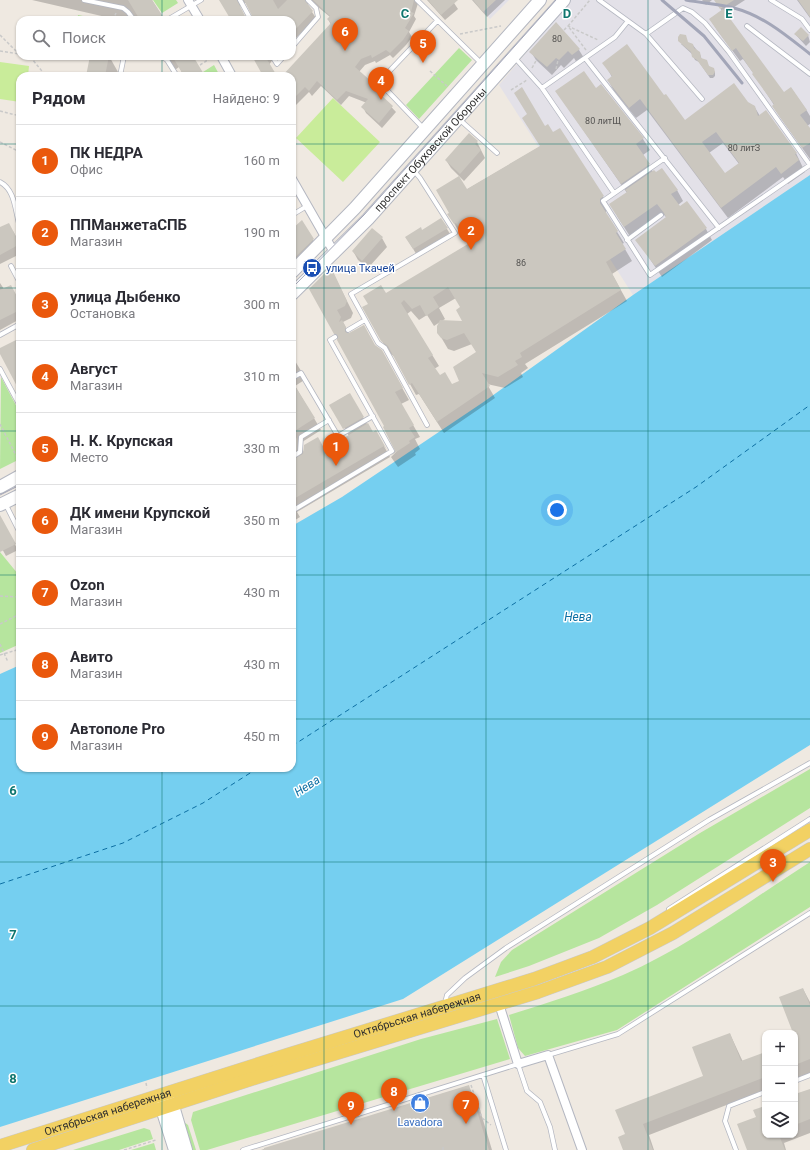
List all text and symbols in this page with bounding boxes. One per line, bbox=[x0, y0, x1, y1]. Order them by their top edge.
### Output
text: C bbox=[401, 6, 410, 21]
text: D bbox=[563, 6, 571, 21]
text: E bbox=[725, 6, 733, 21]
search box bbox=[16, 16, 296, 60]
pin: 6 bbox=[332, 18, 358, 51]
icon: search bbox=[30, 27, 52, 49]
text: Поиск bbox=[62, 29, 106, 47]
pin: 5 bbox=[410, 30, 436, 63]
house number: 80 bbox=[552, 34, 562, 44]
pin: 4 bbox=[368, 67, 394, 100]
street label: проспект Обуховской Обороны bbox=[372, 85, 489, 215]
text: Рядом bbox=[32, 88, 86, 108]
text: Найдено: 9 bbox=[213, 91, 280, 106]
house number: 80 литЩ bbox=[585, 116, 621, 126]
house number: 80 литЗ bbox=[728, 143, 760, 153]
text: ПК НЕДРА bbox=[70, 144, 143, 162]
text: 1 bbox=[41, 153, 49, 168]
text: 160 m bbox=[243, 153, 280, 168]
text: Офис bbox=[70, 162, 103, 177]
text: ППМанжетаСПБ bbox=[70, 216, 187, 234]
pin: 2 bbox=[458, 217, 484, 250]
text: 2 bbox=[41, 225, 49, 240]
text: 190 m bbox=[243, 225, 280, 240]
text: Магазин bbox=[70, 234, 123, 249]
bus stop icon: улица Ткачей bbox=[301, 257, 323, 279]
house number: 86 bbox=[516, 258, 526, 268]
place label: улица Ткачей bbox=[326, 262, 395, 275]
text: улица Дыбенко bbox=[70, 288, 180, 306]
text: 3 bbox=[41, 297, 49, 312]
text: 300 m bbox=[243, 297, 280, 312]
text: Остановка bbox=[70, 306, 135, 321]
text: Август bbox=[70, 360, 118, 378]
text: 4 bbox=[41, 369, 49, 384]
text: 310 m bbox=[243, 369, 280, 384]
text: Магазин bbox=[70, 378, 123, 393]
text: Н. К. Крупская bbox=[70, 432, 173, 450]
pin: 1 bbox=[323, 433, 349, 466]
text: 5 bbox=[41, 441, 49, 456]
text: 330 m bbox=[243, 441, 280, 456]
text: Место bbox=[70, 450, 108, 465]
your location bbox=[547, 500, 567, 520]
text: ДК имени Крупской bbox=[70, 504, 210, 522]
text: 6 bbox=[41, 513, 49, 528]
text: 350 m bbox=[243, 513, 280, 528]
text: Магазин bbox=[70, 522, 123, 537]
text: Ozon bbox=[70, 576, 105, 594]
text: 7 bbox=[41, 585, 49, 600]
text: 430 m bbox=[243, 585, 280, 600]
text: Магазин bbox=[70, 594, 123, 609]
water label: Нева bbox=[564, 610, 592, 624]
text: Авито bbox=[70, 648, 113, 666]
text: 8 bbox=[41, 657, 49, 672]
text: 430 m bbox=[243, 657, 280, 672]
text: Магазин bbox=[70, 666, 123, 681]
text: Автополе Pro bbox=[70, 720, 165, 738]
text: 9 bbox=[41, 729, 49, 744]
text: 450 m bbox=[243, 729, 280, 744]
text: Магазин bbox=[70, 738, 123, 753]
water label: Нева bbox=[292, 773, 322, 799]
text: 6 bbox=[9, 783, 17, 798]
pin: 3 bbox=[760, 849, 786, 882]
text: 7 bbox=[9, 927, 17, 942]
street label: Октябрьская набережная bbox=[352, 990, 482, 1041]
map controls bbox=[762, 1030, 798, 1138]
button: + bbox=[762, 1030, 798, 1066]
button: − bbox=[762, 1066, 798, 1102]
text: 8 bbox=[9, 1071, 17, 1086]
pin: 8 bbox=[381, 1078, 407, 1111]
street label: Октябрьская набережная bbox=[43, 1086, 173, 1139]
pin: 7 bbox=[453, 1091, 479, 1124]
pin: 9 bbox=[338, 1092, 364, 1125]
shop icon: Lavadora bbox=[409, 1092, 431, 1114]
button: layers bbox=[762, 1102, 798, 1138]
place label: Lavadora bbox=[397, 1116, 443, 1129]

